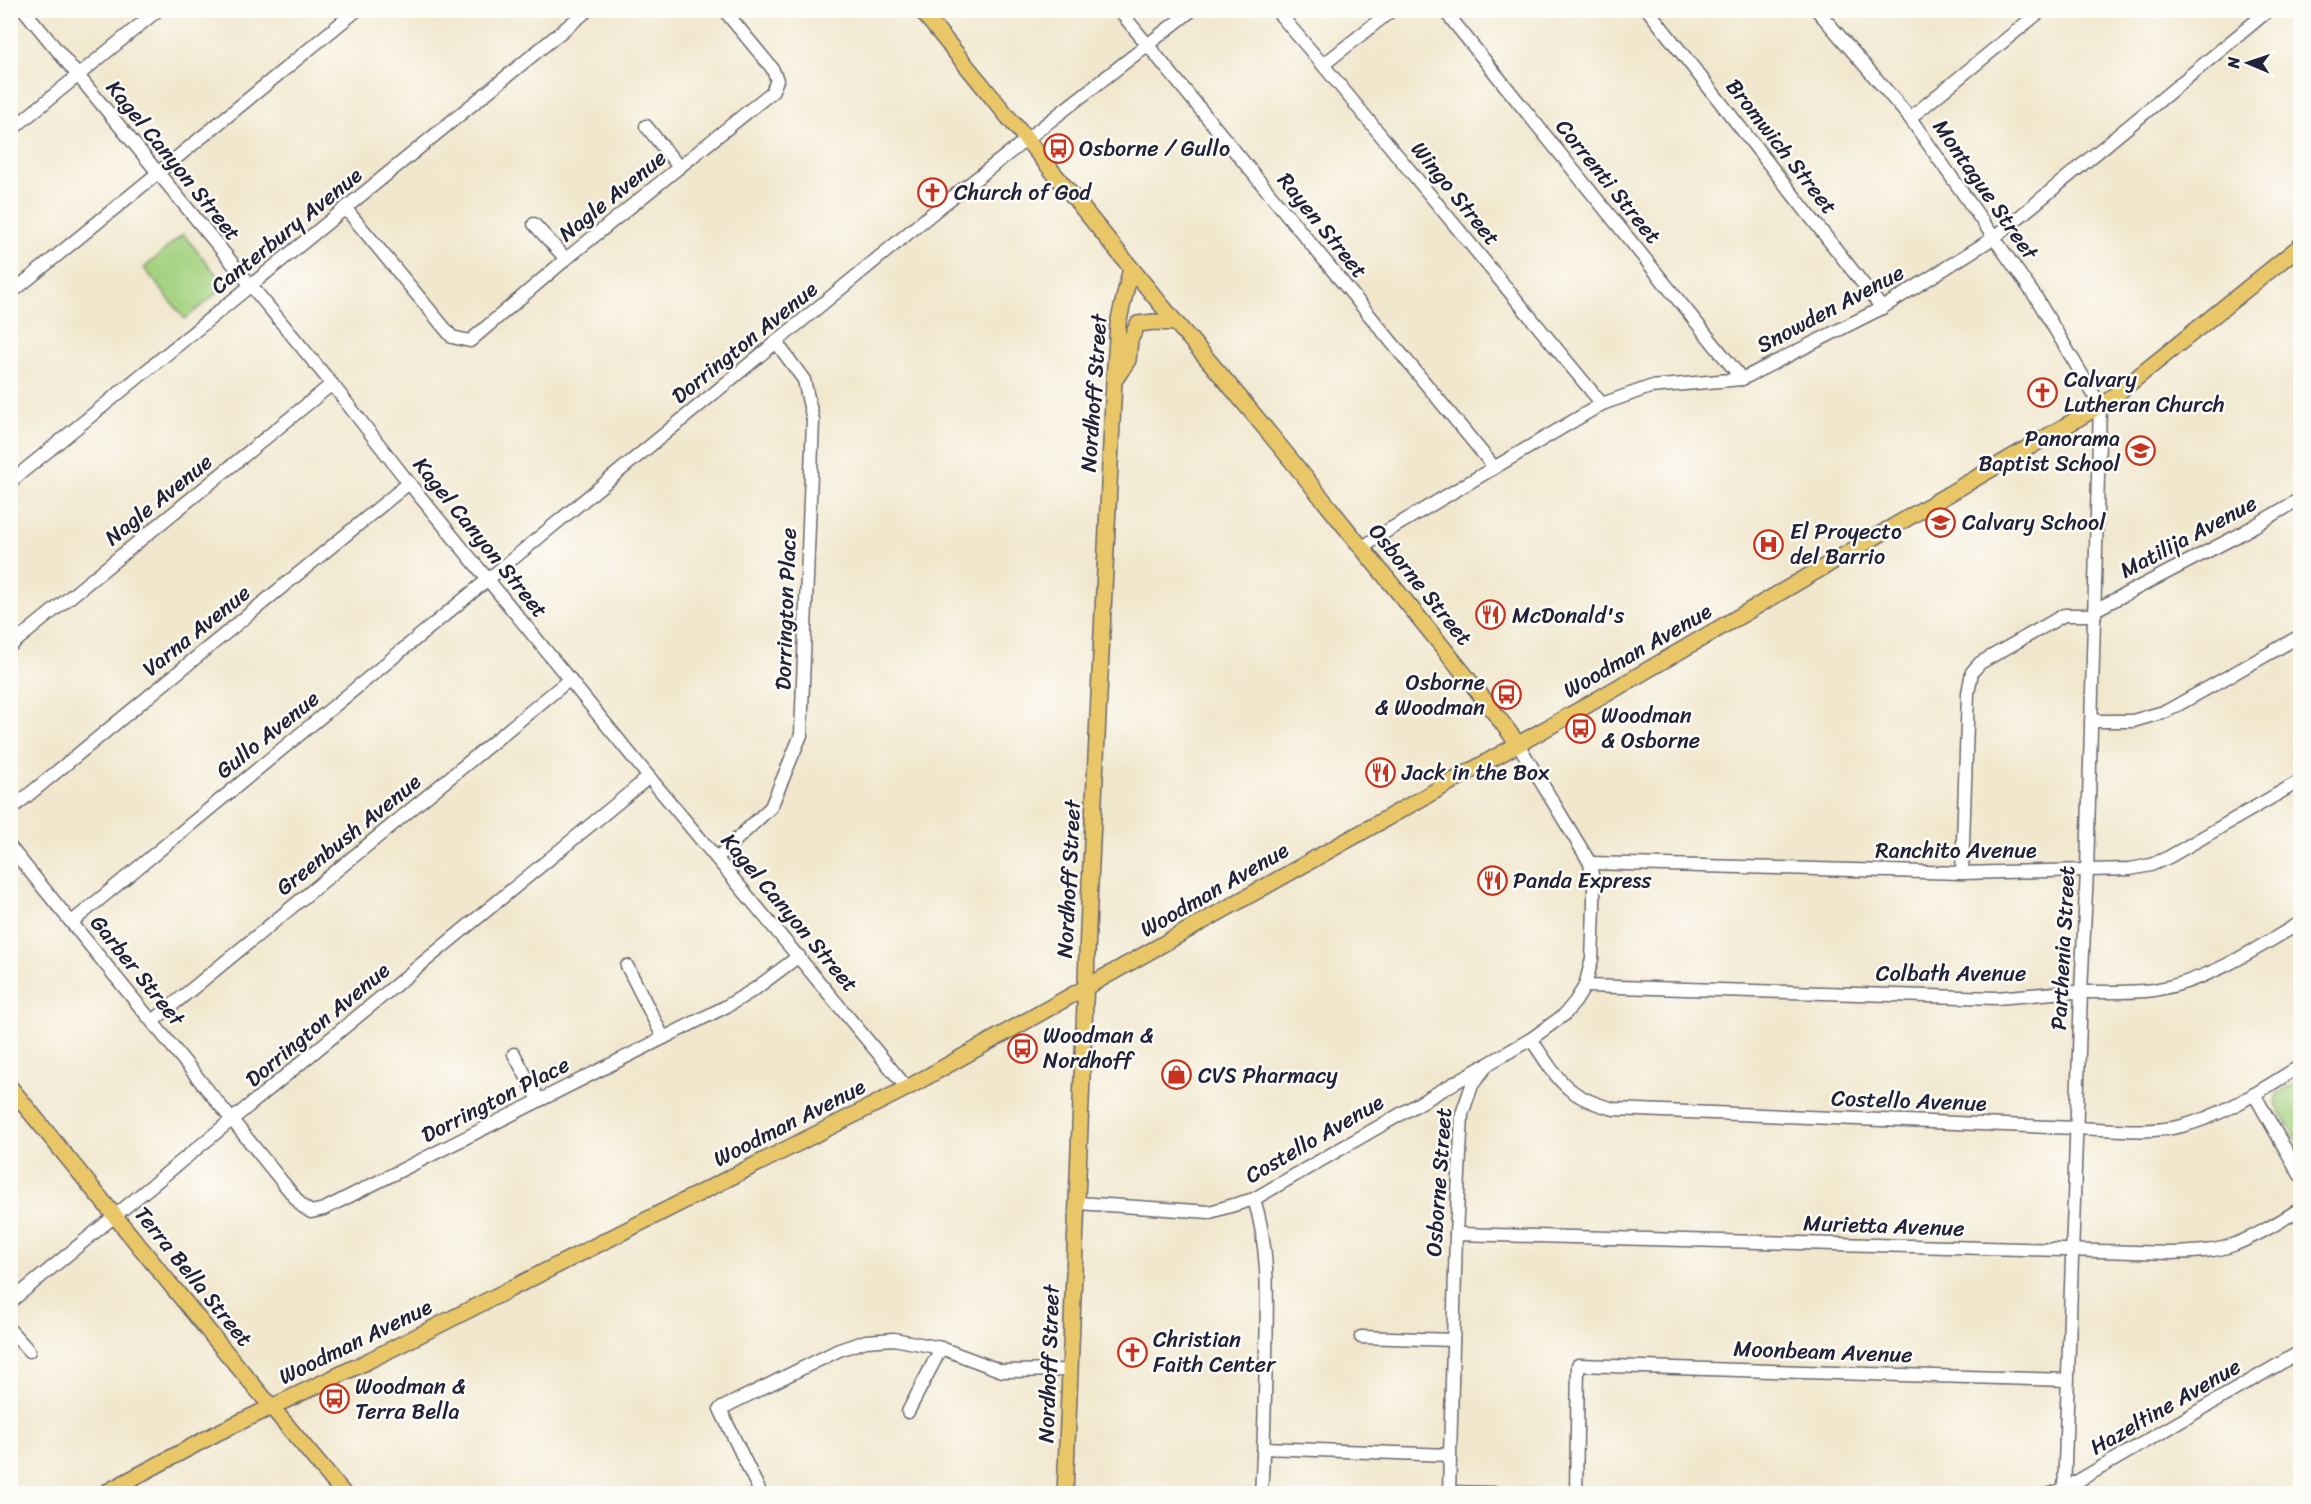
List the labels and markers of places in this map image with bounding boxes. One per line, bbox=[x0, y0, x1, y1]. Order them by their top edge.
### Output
place label: Osborne / Gullo bbox=[1079, 129, 1230, 168]
bus stop icon: Osborne / Gullo bbox=[1042, 132, 1074, 164]
place label: Church of God bbox=[954, 173, 1092, 212]
church icon: Church of God bbox=[917, 176, 949, 208]
place label: Calvary Lutheran Church bbox=[2064, 360, 2225, 424]
church icon: Calvary Lutheran Church bbox=[2027, 376, 2059, 408]
place label: Panorama Baptist School bbox=[1978, 419, 2121, 483]
school or university icon: Panorama Baptist School bbox=[2125, 435, 2157, 467]
place label: Calvary School bbox=[1962, 503, 2106, 542]
school or university icon: Calvary School bbox=[1925, 506, 1957, 538]
place label: El Proyecto del Barrio bbox=[1790, 512, 1902, 576]
hospital icon: El Proyecto del Barrio bbox=[1753, 528, 1785, 560]
place label: McDonald's bbox=[1512, 596, 1625, 635]
restaurant icon: McDonald's bbox=[1475, 599, 1507, 631]
place label: Osborne & Woodman bbox=[1375, 663, 1485, 727]
bus stop icon: Osborne & Woodman bbox=[1490, 679, 1522, 711]
place label: Woodman & Osborne bbox=[1601, 696, 1700, 760]
bus stop icon: Woodman & Osborne bbox=[1564, 712, 1596, 744]
place label: Jack in the Box bbox=[1401, 753, 1550, 792]
restaurant icon: Jack in the Box bbox=[1365, 756, 1397, 788]
place label: Panda Express bbox=[1513, 861, 1652, 900]
restaurant icon: Panda Express bbox=[1476, 864, 1508, 896]
place label: Woodman & Nordhoff bbox=[1043, 1016, 1154, 1080]
bus stop icon: Woodman & Nordhoff bbox=[1006, 1032, 1038, 1064]
place label: CVS Pharmacy bbox=[1198, 1056, 1338, 1095]
shop icon: CVS Pharmacy bbox=[1161, 1059, 1193, 1091]
place label: Christian Faith Center bbox=[1153, 1320, 1277, 1384]
church icon: Christian Faith Center bbox=[1116, 1336, 1148, 1368]
place label: Woodman & Terra Bella bbox=[355, 1367, 466, 1431]
bus stop icon: Woodman & Terra Bella bbox=[318, 1383, 350, 1415]

